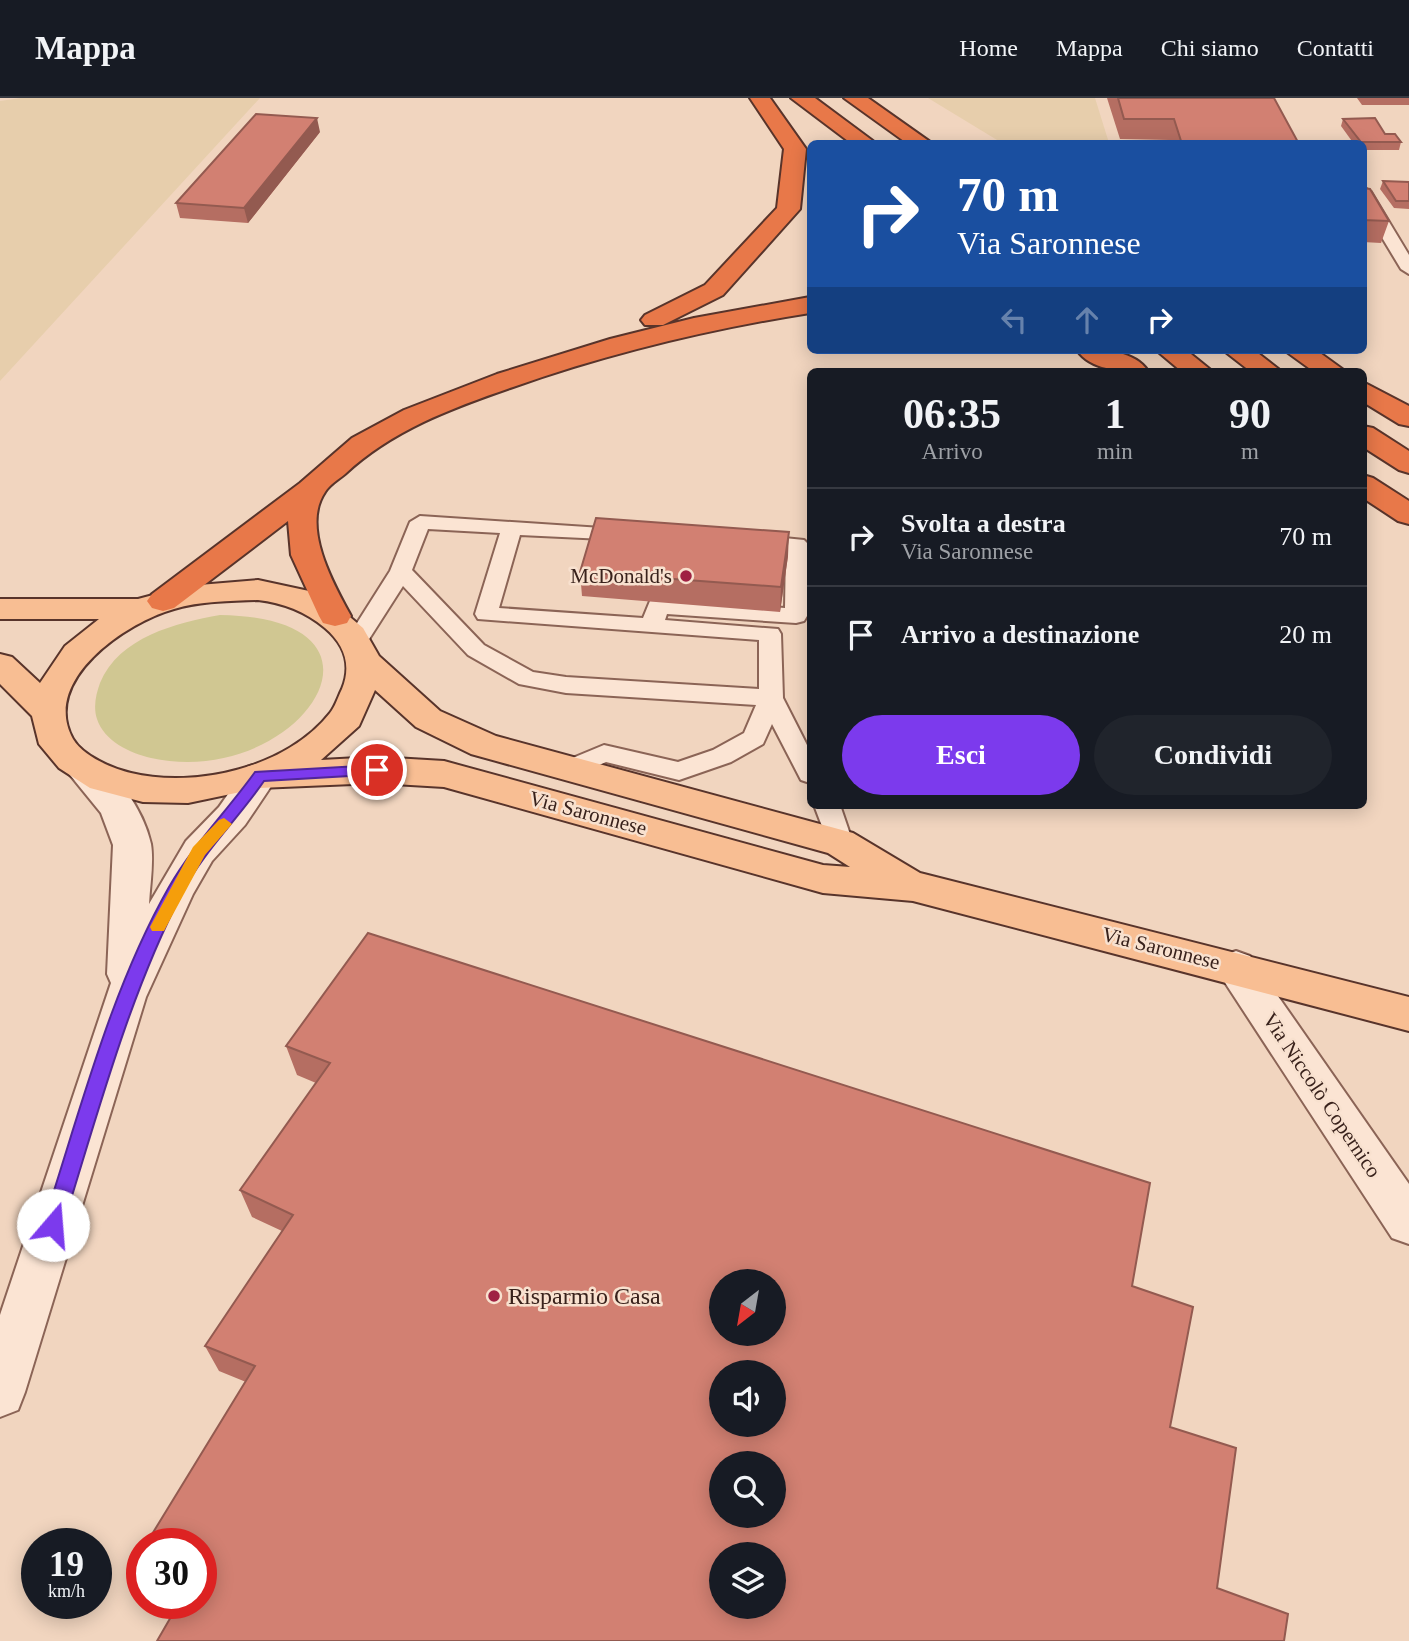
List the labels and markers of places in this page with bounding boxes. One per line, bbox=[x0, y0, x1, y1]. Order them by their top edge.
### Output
place label: McDonald's bbox=[570, 564, 672, 588]
marker: McDonald's bbox=[678, 568, 694, 584]
pin bbox=[347, 740, 407, 800]
place label: Risparmio Casa bbox=[508, 1283, 661, 1309]
marker: Risparmio Casa bbox=[486, 1288, 502, 1304]

